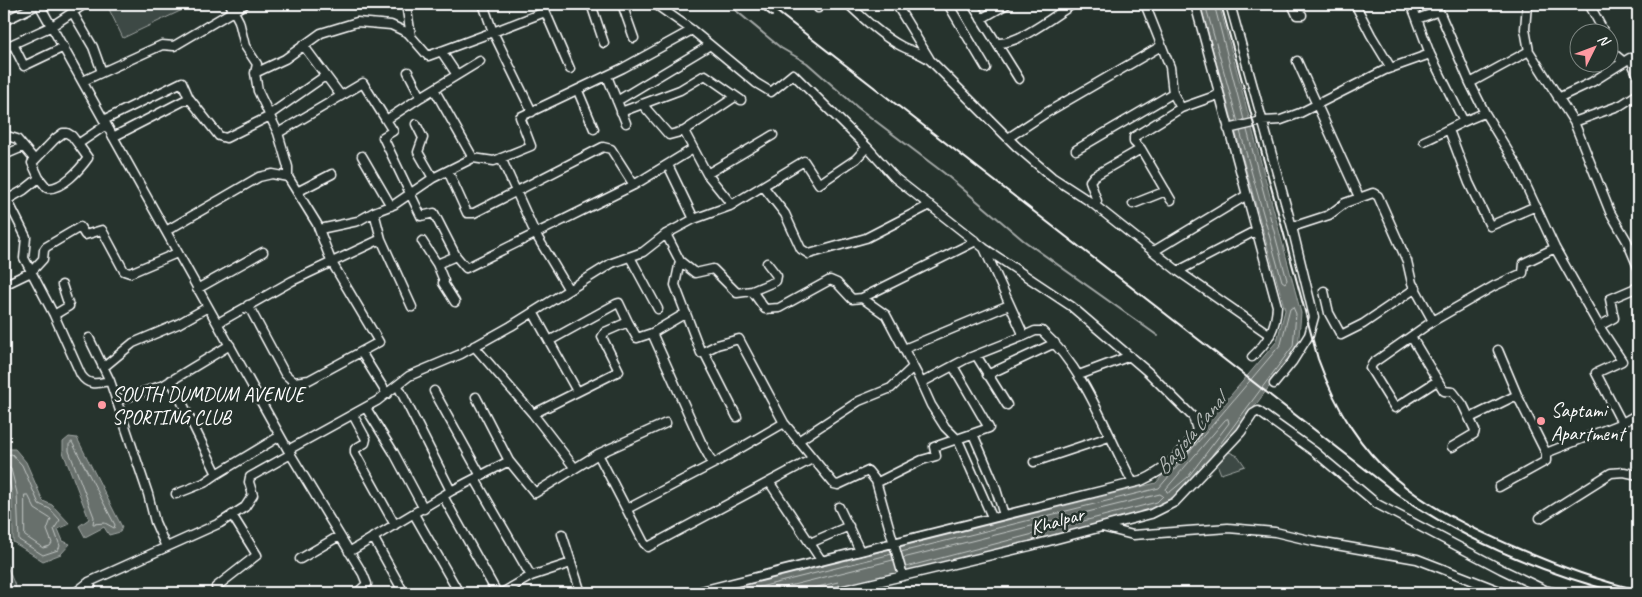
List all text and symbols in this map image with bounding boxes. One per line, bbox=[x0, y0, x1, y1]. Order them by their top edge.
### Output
north arrow bbox=[1570, 22, 1620, 72]
text: N bbox=[1594, 31, 1614, 50]
place label: SOUTH DUMDUM AVENUE SPORTING CLUB bbox=[112, 382, 307, 430]
water label: Bagjola Canal bbox=[1149, 384, 1235, 480]
place label: Saptami Apartment bbox=[1551, 398, 1628, 446]
marker: SOUTH DUMDUM AVENUE SPORTING CLUB bbox=[96, 399, 108, 411]
marker: Saptami Apartment bbox=[1535, 415, 1547, 427]
street label: Khalpar bbox=[1027, 501, 1088, 541]

